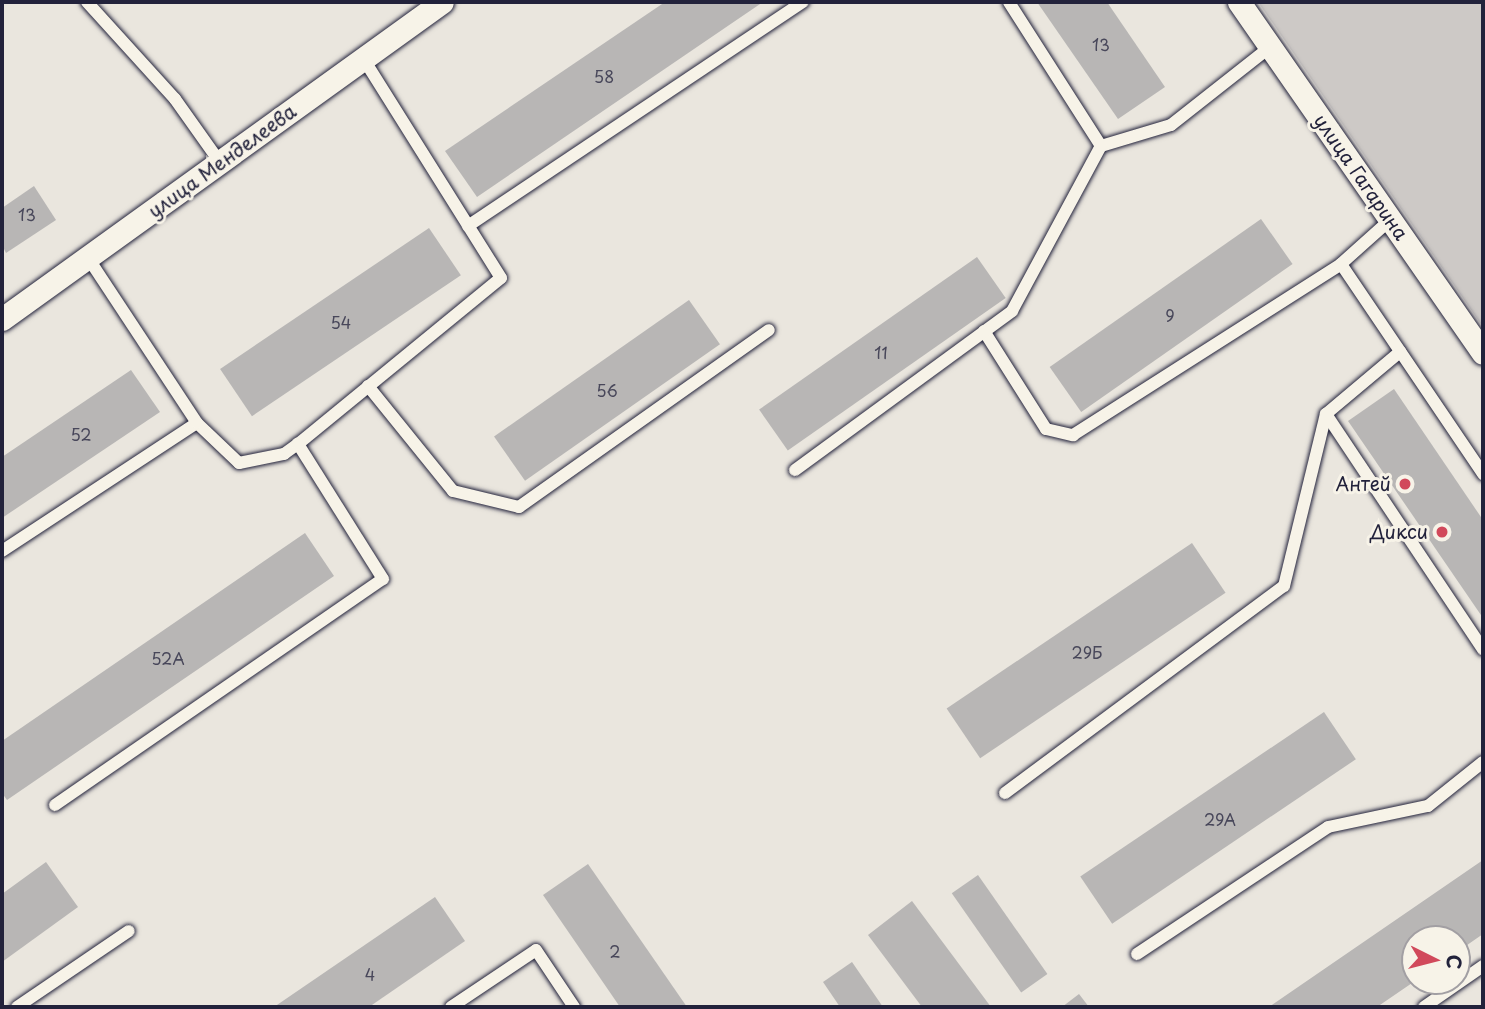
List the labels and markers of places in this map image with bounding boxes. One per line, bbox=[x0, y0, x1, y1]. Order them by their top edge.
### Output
place label: Антей bbox=[1335, 473, 1391, 495]
marker: Антей bbox=[1397, 476, 1413, 492]
place label: Дикси bbox=[1370, 521, 1428, 543]
marker: Дикси bbox=[1434, 524, 1450, 540]

